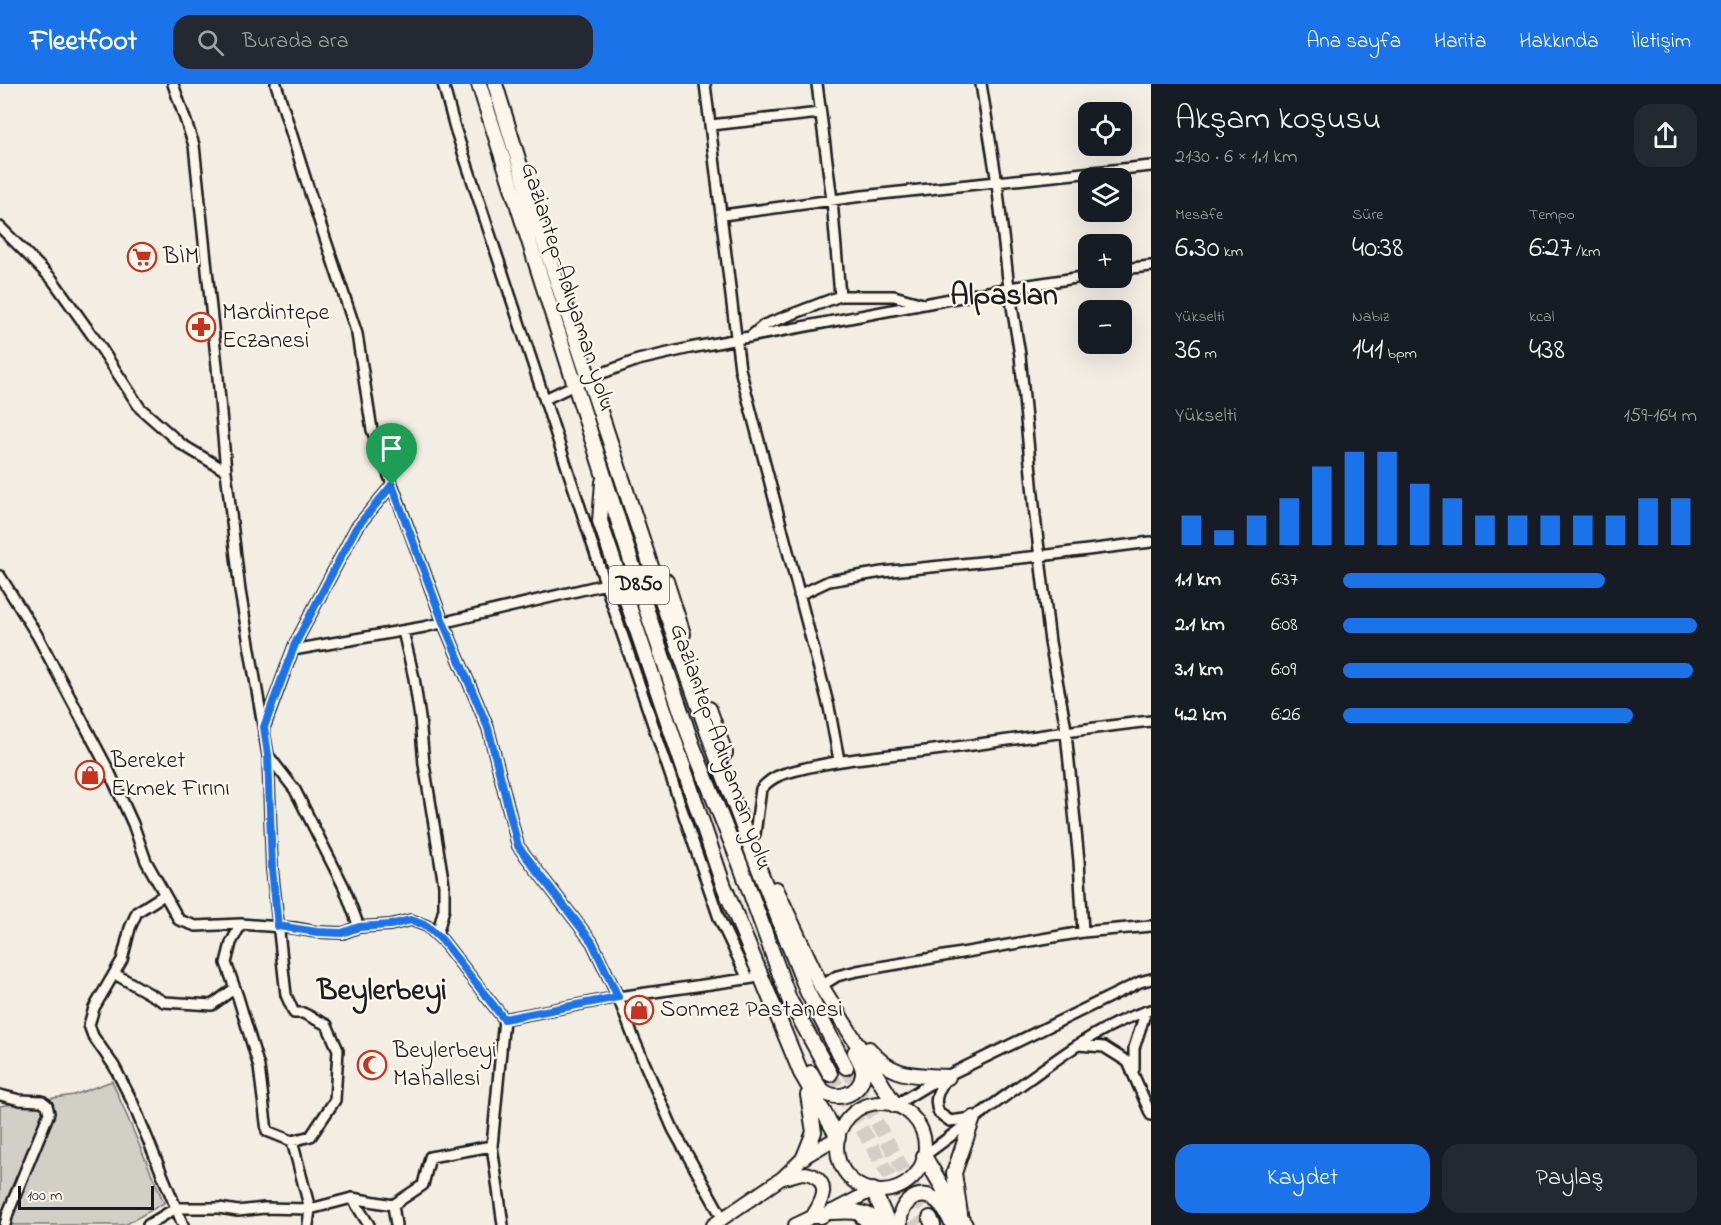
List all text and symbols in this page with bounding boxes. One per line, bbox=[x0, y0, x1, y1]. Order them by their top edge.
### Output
search box bbox=[173, 15, 593, 69]
text: Fleetfoot bbox=[30, 22, 137, 63]
icon: search bbox=[194, 26, 227, 59]
text: Burada ara bbox=[242, 26, 349, 58]
text: Ana sayfa bbox=[1306, 27, 1401, 57]
text: Harita bbox=[1434, 27, 1486, 57]
text: Hakkında bbox=[1519, 27, 1599, 57]
text: İletişim bbox=[1632, 27, 1691, 57]
text: Akşam koşusu bbox=[1175, 96, 1381, 144]
map controls bbox=[1078, 102, 1132, 354]
button: locate bbox=[1078, 102, 1132, 156]
button: share bbox=[1634, 104, 1697, 167]
text: 21:30 · 6 × 1.1 km bbox=[1175, 143, 1298, 172]
street label: Gaziantep-Adıyaman yolu bbox=[509, 158, 624, 416]
button: layers bbox=[1078, 168, 1132, 222]
text: Mesafe bbox=[1175, 203, 1223, 227]
text: Süre bbox=[1352, 203, 1384, 227]
text: Tempo bbox=[1529, 203, 1575, 227]
text: 6.30 bbox=[1175, 227, 1220, 271]
text: 40:38 bbox=[1352, 227, 1404, 271]
text: 6:27 bbox=[1529, 227, 1572, 271]
button: + bbox=[1078, 234, 1132, 288]
place label: BİM bbox=[162, 240, 199, 275]
text: km bbox=[1220, 240, 1243, 264]
text: /km bbox=[1572, 240, 1600, 264]
supermarket icon: BİM bbox=[126, 241, 158, 273]
district label: Alpaslan bbox=[950, 275, 1058, 319]
place label: Mardintepe Eczanesi bbox=[222, 296, 329, 359]
button: − bbox=[1078, 300, 1132, 354]
text: Yükselti bbox=[1175, 305, 1225, 329]
text: Nabız bbox=[1352, 305, 1389, 329]
text: kcal bbox=[1529, 305, 1554, 329]
pharmacy icon: Mardintepe Eczanesi bbox=[185, 311, 217, 343]
text: 36 bbox=[1175, 329, 1201, 373]
text: 141 bbox=[1352, 329, 1383, 373]
text: 438 bbox=[1529, 329, 1565, 373]
text: m bbox=[1201, 342, 1217, 366]
text: bpm bbox=[1383, 342, 1417, 366]
text: Yükselti bbox=[1175, 402, 1237, 431]
text: 159–164 m bbox=[1624, 402, 1697, 431]
pin bbox=[366, 423, 417, 485]
icon: arrive bbox=[375, 432, 408, 465]
road number: D850 bbox=[609, 566, 669, 604]
text: 1.1 km bbox=[1175, 566, 1221, 595]
text: 6:37 bbox=[1271, 566, 1298, 595]
text: 2.1 km bbox=[1175, 611, 1225, 640]
text: 6:08 bbox=[1271, 611, 1298, 640]
street label: Gaziantep-Adıyaman yolu bbox=[658, 619, 781, 875]
text: 3.1 km bbox=[1175, 656, 1223, 685]
text: 6:09 bbox=[1271, 656, 1296, 685]
text: 4.2 km bbox=[1175, 701, 1227, 730]
text: 6:26 bbox=[1271, 701, 1300, 730]
place label: Bereket Ekmek Fırını bbox=[110, 744, 230, 807]
shop icon: Bereket Ekmek Fırını bbox=[74, 759, 106, 791]
district label: Beylerbeyi bbox=[315, 970, 447, 1014]
place label: Sonmez Pastanesi bbox=[660, 993, 843, 1028]
shop icon: Sonmez Pastanesi bbox=[623, 994, 655, 1026]
place label: Beylerbeyi Mahallesi bbox=[392, 1034, 497, 1097]
mosque icon: Beylerbeyi Mahallesi bbox=[356, 1049, 388, 1081]
button: Kaydet bbox=[1175, 1144, 1430, 1213]
button: Paylaş bbox=[1442, 1144, 1697, 1213]
scale bar bbox=[18, 1183, 154, 1210]
text: 100 m bbox=[27, 1184, 62, 1208]

